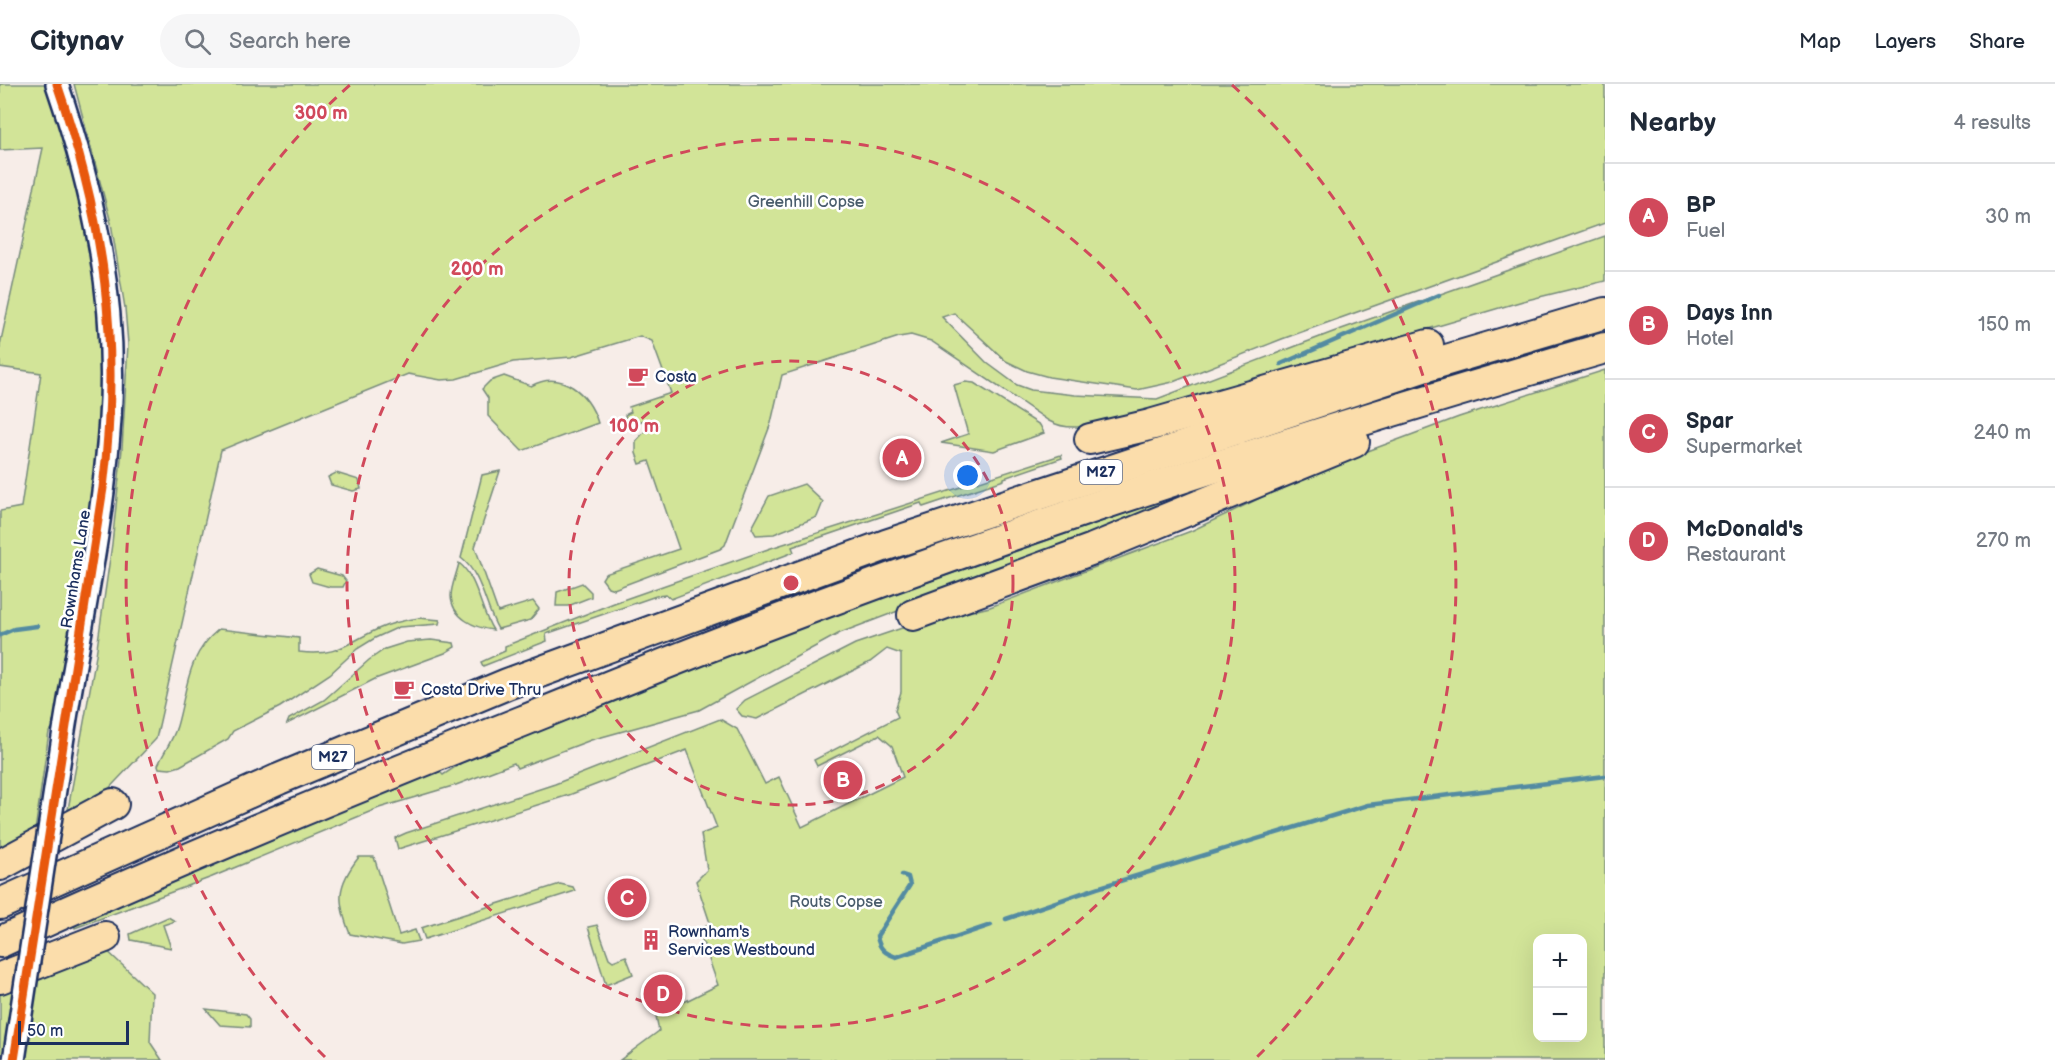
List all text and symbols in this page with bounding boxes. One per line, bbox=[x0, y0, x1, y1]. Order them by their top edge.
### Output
search box bbox=[160, 14, 580, 68]
text: Citynav bbox=[30, 25, 124, 58]
icon: search bbox=[181, 25, 214, 58]
text: Search here bbox=[229, 28, 351, 55]
text: Map bbox=[1799, 29, 1841, 54]
text: Layers bbox=[1874, 29, 1936, 54]
text: Share bbox=[1969, 29, 2025, 54]
text: 300 m bbox=[294, 103, 348, 124]
text: Nearby bbox=[1629, 108, 1716, 139]
text: 4 results bbox=[1953, 111, 2031, 135]
text: BP bbox=[1686, 192, 1715, 219]
park label: Greenhill Copse bbox=[748, 193, 865, 212]
text: A bbox=[1642, 205, 1655, 229]
text: 30 m bbox=[1985, 205, 2031, 229]
text: Fuel bbox=[1686, 219, 1725, 243]
text: 200 m bbox=[450, 259, 504, 280]
text: Days Inn bbox=[1686, 300, 1773, 327]
text: B bbox=[1641, 313, 1656, 337]
text: 150 m bbox=[1978, 313, 2031, 337]
text: Hotel bbox=[1686, 327, 1734, 351]
cafe icon: Costa bbox=[626, 364, 650, 388]
place label: Costa bbox=[655, 368, 697, 387]
text: Spar bbox=[1686, 408, 1733, 435]
text: 100 m bbox=[609, 416, 659, 437]
text: C bbox=[1641, 421, 1656, 445]
text: 240 m bbox=[1974, 421, 2031, 445]
text: Supermarket bbox=[1686, 435, 1802, 459]
pin: A bbox=[882, 436, 922, 481]
road number: M27 bbox=[1080, 460, 1122, 484]
your location bbox=[953, 461, 982, 490]
street label: Rownhams Lane bbox=[58, 508, 95, 630]
text: McDonald's bbox=[1686, 516, 1803, 543]
text: D bbox=[1642, 529, 1655, 553]
text: 270 m bbox=[1976, 529, 2031, 553]
text: Restaurant bbox=[1686, 543, 1786, 567]
centre of rings bbox=[781, 573, 801, 593]
cafe icon: Costa Drive Thru bbox=[392, 677, 416, 701]
place label: Costa Drive Thru bbox=[421, 681, 541, 700]
road number: M27 bbox=[312, 745, 354, 769]
pin: B bbox=[824, 758, 862, 802]
pin: C bbox=[608, 876, 646, 920]
park label: Routs Copse bbox=[789, 893, 883, 912]
place label: Rownham's Services Westbound bbox=[668, 923, 815, 960]
building icon: Rownham's Services Westbound bbox=[639, 928, 663, 952]
map controls bbox=[1533, 934, 1587, 1042]
button: + bbox=[1533, 934, 1587, 988]
pin: D bbox=[644, 972, 682, 1016]
button: − bbox=[1533, 988, 1587, 1042]
scale bar bbox=[18, 1018, 129, 1046]
text: 50 m bbox=[27, 1022, 63, 1041]

